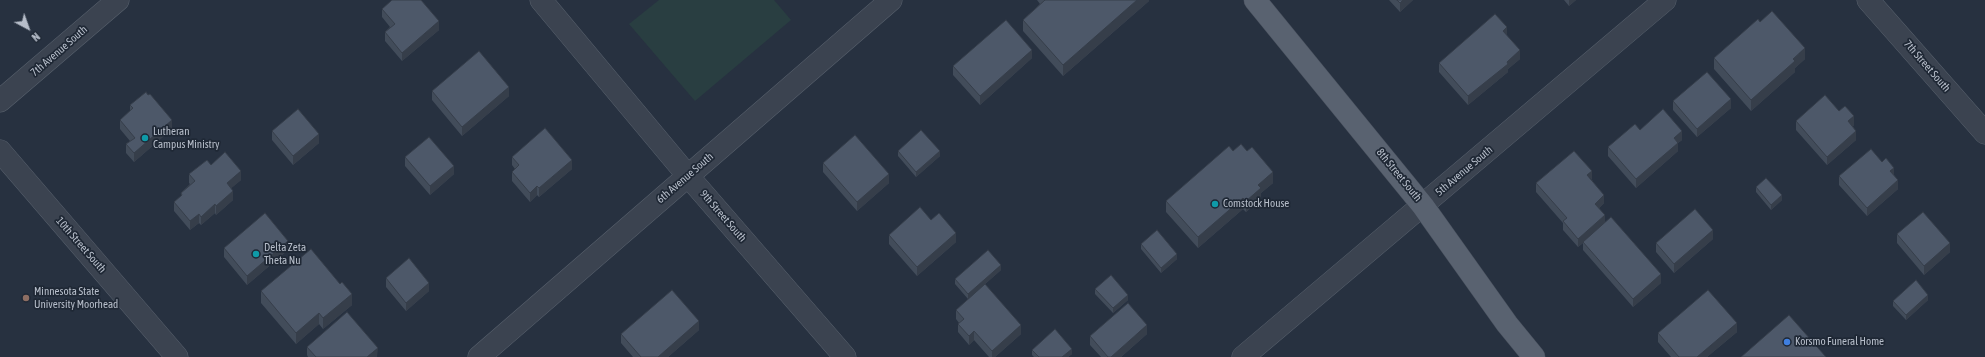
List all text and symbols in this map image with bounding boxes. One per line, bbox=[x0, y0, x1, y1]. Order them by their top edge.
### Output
north arrow bbox=[8, 8, 48, 48]
street label: 7th Avenue South bbox=[28, 23, 90, 79]
text: N bbox=[29, 30, 42, 44]
street label: 7th Street South bbox=[1901, 37, 1953, 95]
place label: Lutheran Campus Ministry bbox=[153, 125, 219, 151]
marker: Lutheran Campus Ministry bbox=[140, 133, 150, 143]
street label: 5th Avenue South bbox=[1433, 143, 1495, 199]
street label: 8th Street South bbox=[1374, 146, 1424, 204]
street label: 6th Avenue South bbox=[654, 150, 716, 206]
street label: 9th Street South bbox=[697, 187, 749, 245]
place label: Comstock House bbox=[1223, 197, 1289, 211]
marker: Comstock House bbox=[1210, 199, 1220, 209]
street label: 10th Street South bbox=[53, 214, 109, 276]
place label: Delta Zeta Theta Nu bbox=[264, 241, 306, 267]
marker: Delta Zeta Theta Nu bbox=[251, 249, 261, 259]
place label: Minnesota State University Moorhead bbox=[34, 285, 118, 311]
marker: Minnesota State University Moorhead bbox=[21, 293, 31, 303]
place label: Korsmo Funeral Home bbox=[1795, 335, 1884, 349]
marker: Korsmo Funeral Home bbox=[1782, 337, 1792, 347]

